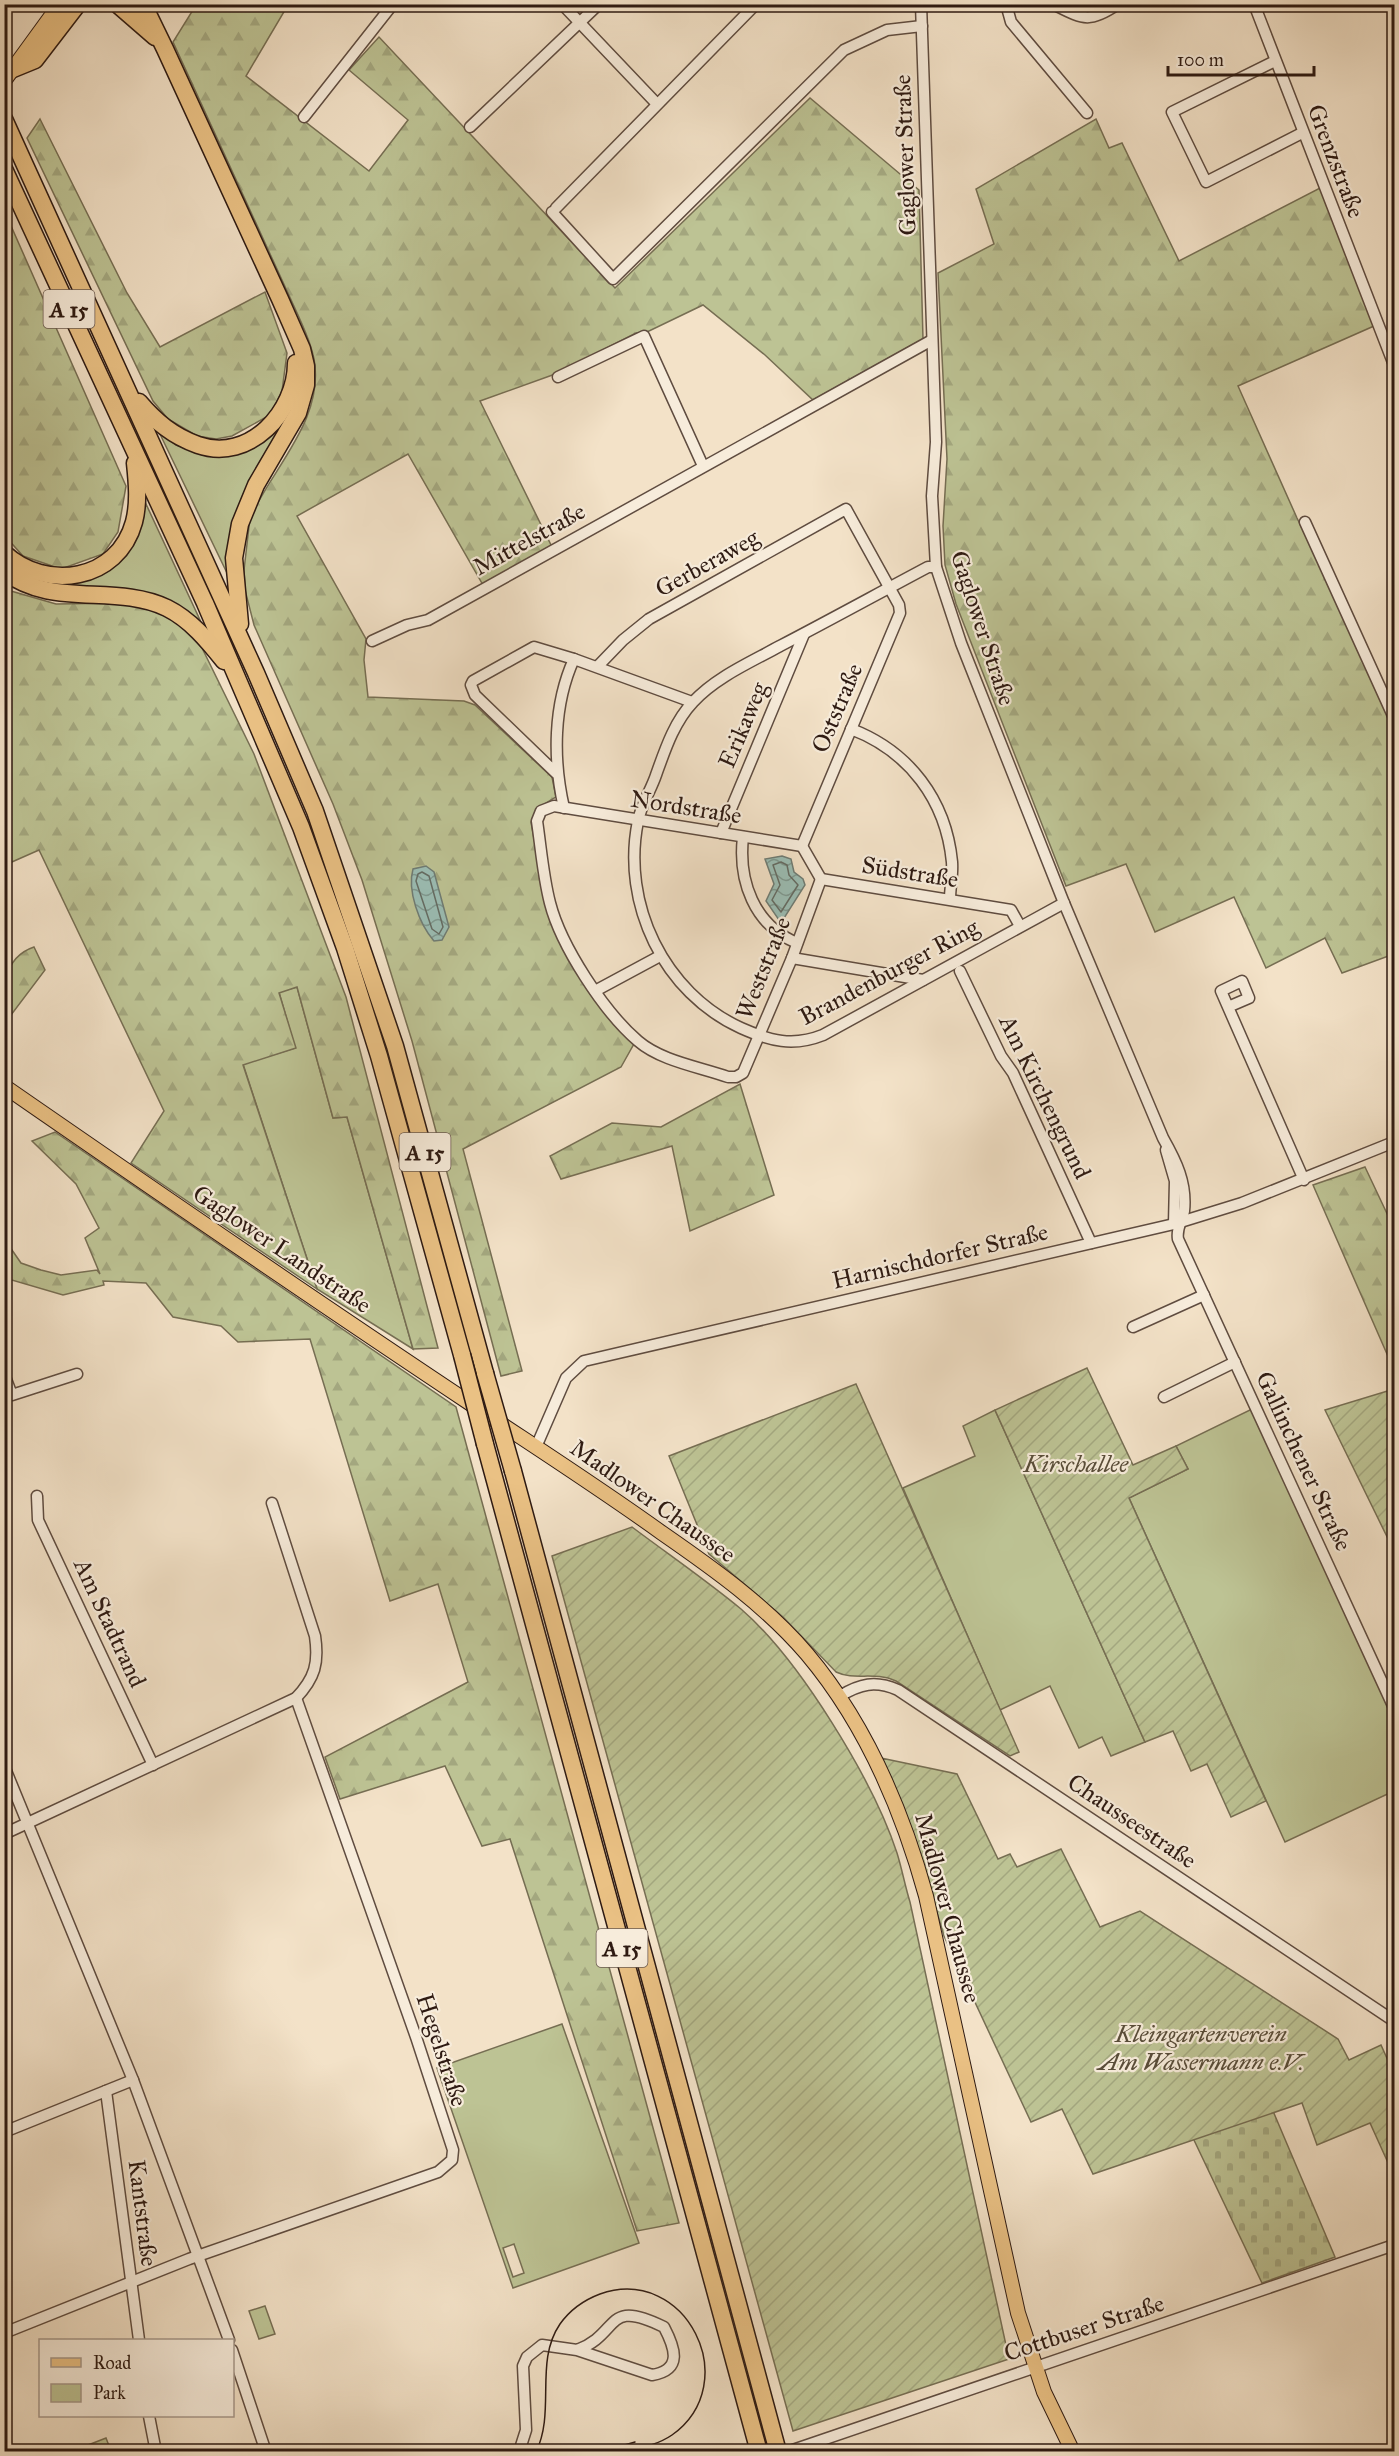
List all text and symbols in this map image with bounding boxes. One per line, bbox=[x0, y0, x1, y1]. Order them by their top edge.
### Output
scale bar bbox=[1168, 39, 1314, 77]
text: 100 m bbox=[1177, 49, 1224, 71]
street label: Gaglower Straße bbox=[887, 74, 923, 236]
street label: Grenzstraße bbox=[1301, 100, 1371, 222]
road number: A 15 bbox=[44, 290, 94, 328]
street label: Mittelstraße bbox=[468, 496, 590, 582]
street label: Gerberaweg bbox=[650, 522, 765, 604]
street label: Gaglower Straße bbox=[944, 547, 1022, 709]
street label: Oststraße bbox=[805, 659, 869, 757]
street label: Erikaweg bbox=[711, 677, 775, 773]
street label: Nordstraße bbox=[628, 783, 744, 831]
street label: Südstraße bbox=[860, 850, 960, 894]
street label: Weststraße bbox=[729, 912, 797, 1024]
street label: Brandenburger Ring bbox=[794, 912, 985, 1032]
street label: Am Kirchengrund bbox=[992, 1009, 1098, 1184]
road number: A 15 bbox=[400, 1133, 450, 1171]
street label: Gaglower Landstraße bbox=[187, 1178, 377, 1320]
street label: Harnischdorfer Straße bbox=[829, 1217, 1051, 1295]
street label: Gallinchener Straße bbox=[1249, 1366, 1359, 1556]
street label: Madlower Chaussee bbox=[564, 1433, 742, 1569]
park label: Kirschallee bbox=[1023, 1449, 1129, 1479]
street label: Am Stadtrand bbox=[67, 1553, 153, 1692]
street label: Chausseestraße bbox=[1062, 1767, 1202, 1875]
street label: Madlower Chaussee bbox=[908, 1810, 988, 2006]
road number: A 15 bbox=[596, 1929, 648, 1967]
street label: Hegelstraße bbox=[410, 1990, 474, 2110]
park label: Kleingartenverein Am Wassermann e.V. bbox=[1095, 2019, 1306, 2077]
street label: Kantstraße bbox=[122, 2158, 164, 2268]
street label: Cottbuser Straße bbox=[1000, 2288, 1168, 2368]
legend bbox=[39, 2339, 234, 2417]
text: Road bbox=[93, 2352, 131, 2374]
text: Park bbox=[93, 2382, 126, 2404]

